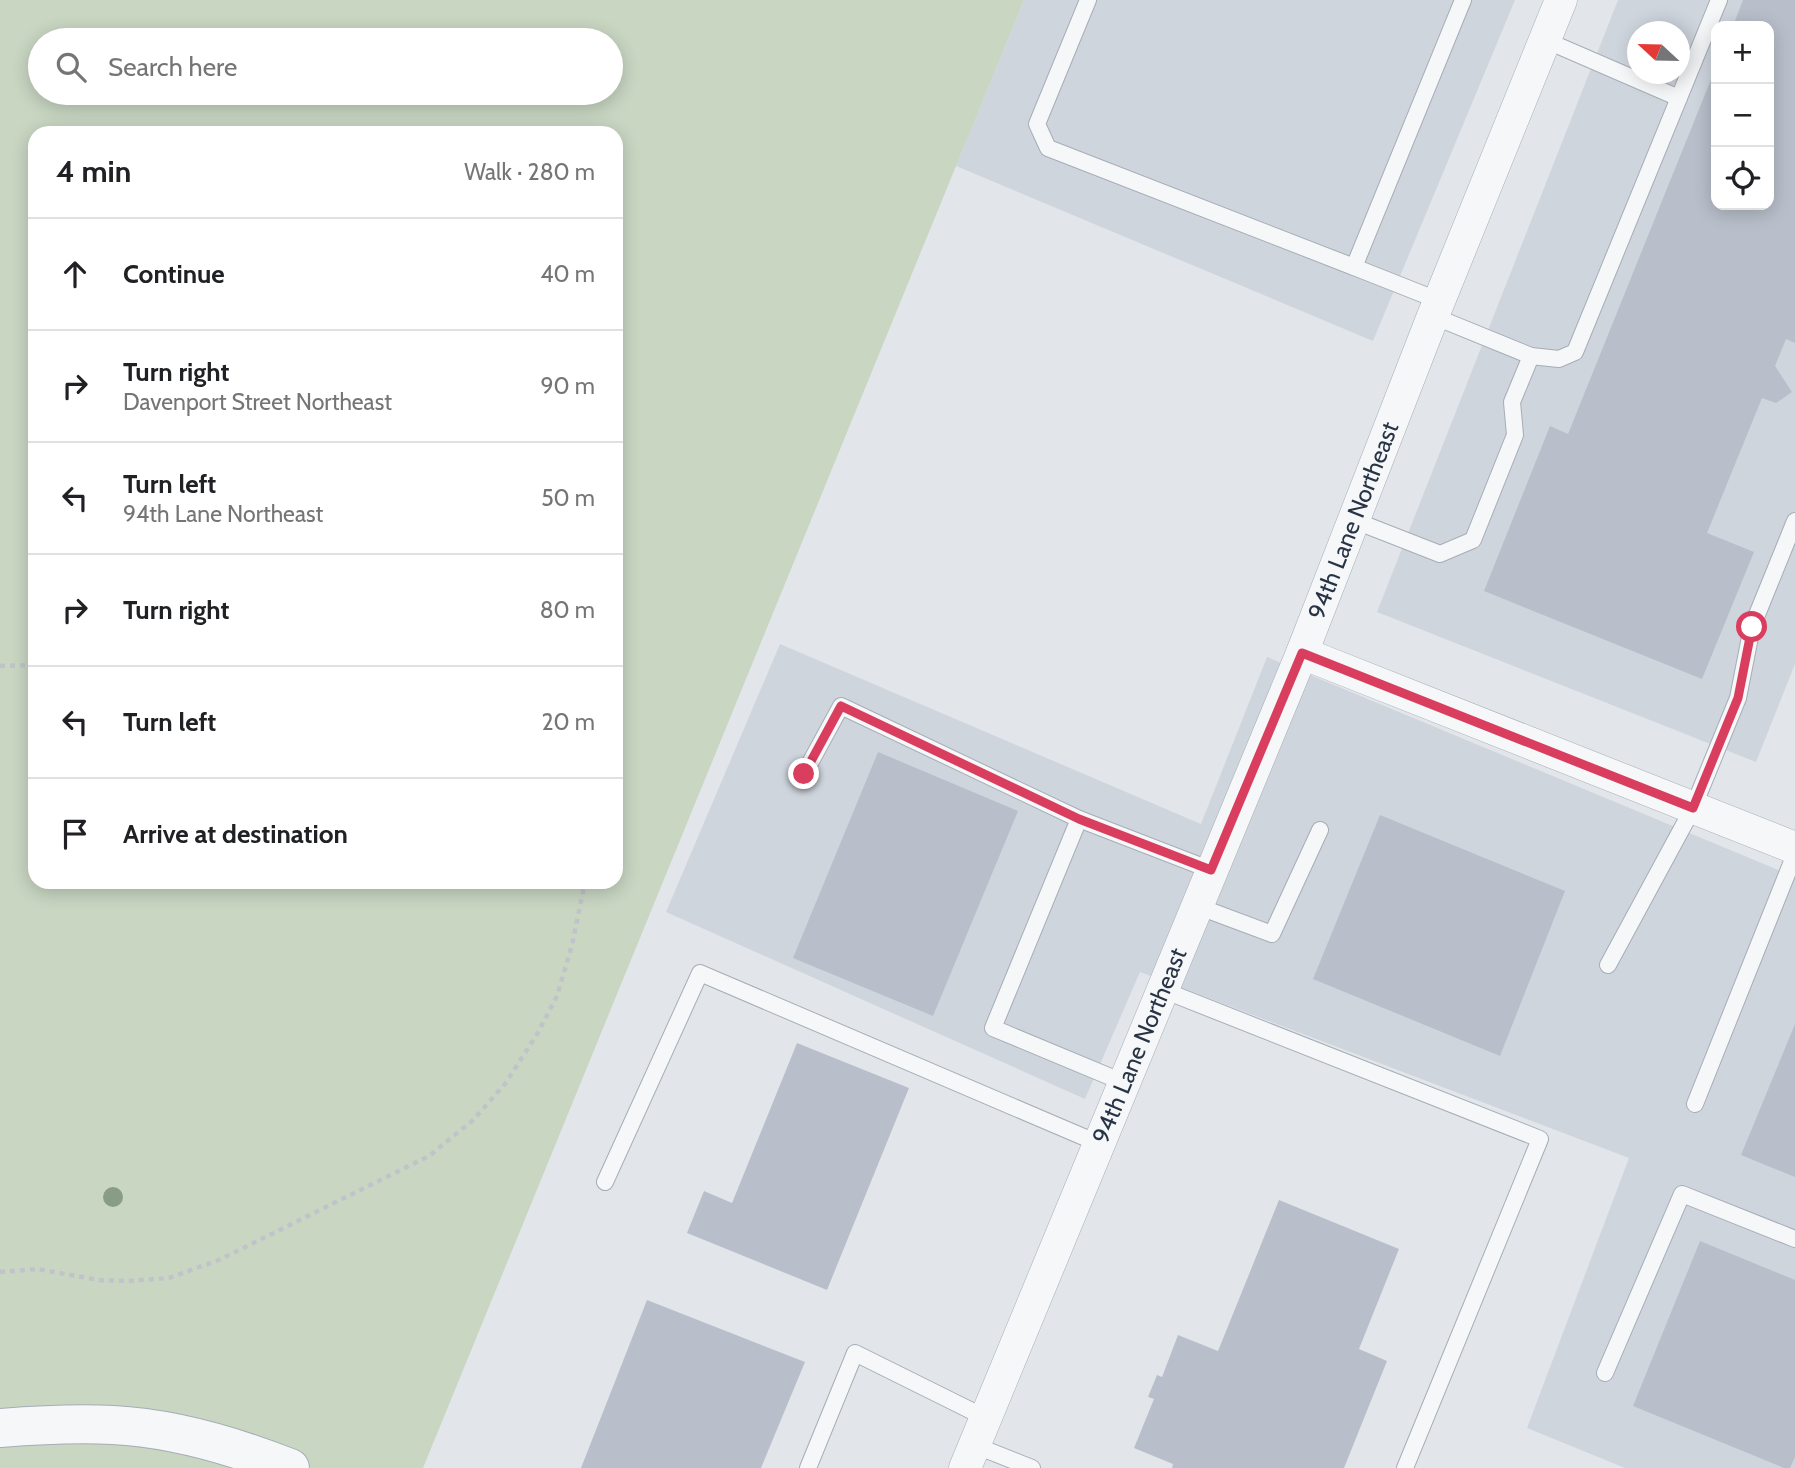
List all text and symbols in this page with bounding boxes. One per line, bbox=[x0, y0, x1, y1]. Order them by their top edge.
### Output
north arrow bbox=[1627, 21, 1690, 84]
map controls bbox=[1711, 21, 1774, 210]
button: + bbox=[1711, 21, 1774, 84]
search box bbox=[28, 28, 623, 105]
icon: search bbox=[52, 48, 90, 86]
text: Search here bbox=[108, 51, 237, 83]
button: − bbox=[1711, 84, 1774, 147]
button: locate bbox=[1711, 147, 1774, 210]
text: 4 min bbox=[56, 153, 131, 190]
text: Walk · 280 m bbox=[464, 158, 595, 186]
icon: ahead bbox=[56, 255, 94, 293]
text: Continue bbox=[123, 258, 225, 290]
text: 40 m bbox=[540, 260, 595, 288]
text: Turn right bbox=[123, 356, 229, 388]
icon: right bbox=[56, 367, 94, 405]
text: 90 m bbox=[541, 372, 595, 400]
text: Davenport Street Northeast bbox=[123, 388, 392, 416]
street label: 94th Lane Northeast bbox=[1302, 418, 1404, 623]
text: Turn left bbox=[123, 468, 216, 500]
icon: left bbox=[56, 479, 94, 517]
text: 50 m bbox=[541, 484, 595, 512]
text: 94th Lane Northeast bbox=[123, 500, 323, 528]
icon: right bbox=[56, 591, 94, 629]
text: Turn right bbox=[123, 594, 229, 626]
text: 80 m bbox=[540, 596, 595, 624]
route start bbox=[1736, 611, 1767, 642]
icon: left bbox=[56, 703, 94, 741]
text: Turn left bbox=[123, 706, 216, 738]
text: 20 m bbox=[542, 708, 595, 736]
route end bbox=[788, 758, 819, 789]
icon: arrive bbox=[56, 815, 94, 853]
text: Arrive at destination bbox=[123, 818, 348, 850]
street label: 94th Lane Northeast bbox=[1086, 943, 1193, 1148]

